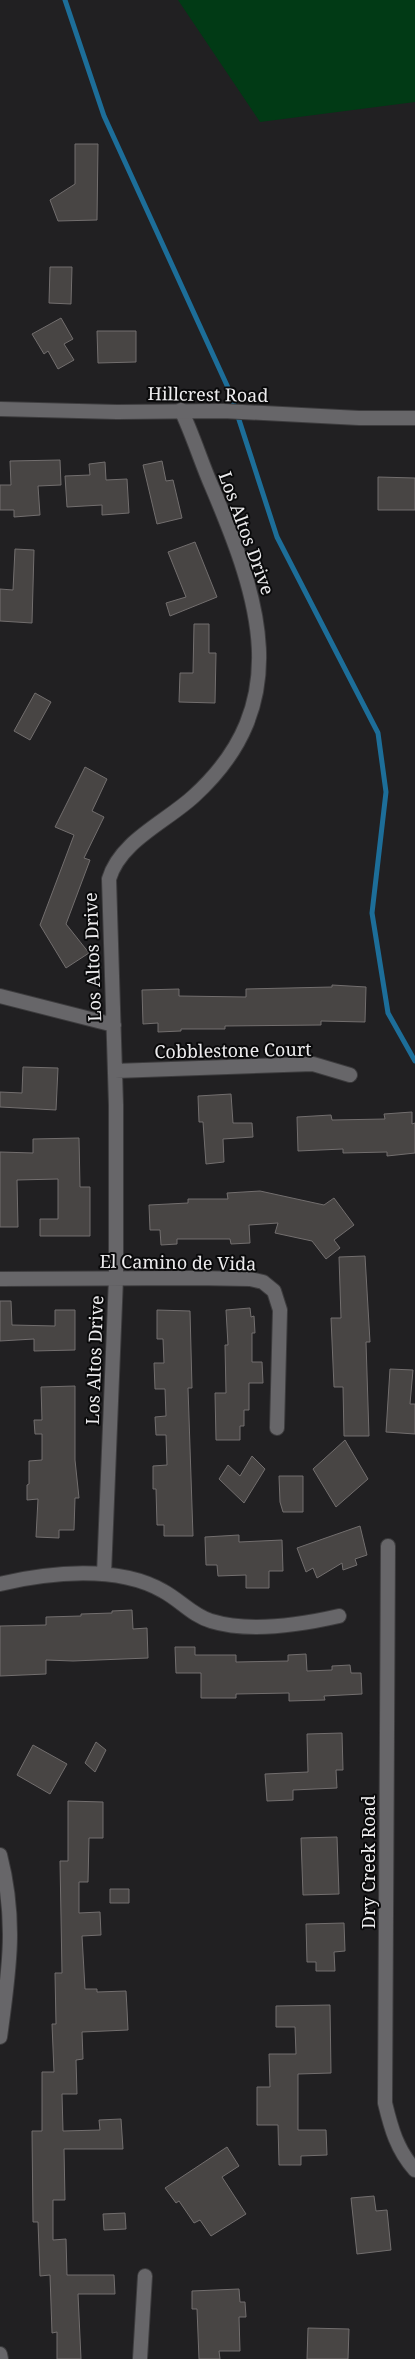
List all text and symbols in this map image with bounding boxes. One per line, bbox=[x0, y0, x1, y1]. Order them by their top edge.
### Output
street label: Hillcrest Road bbox=[147, 381, 269, 407]
street label: Los Altos Drive bbox=[214, 468, 280, 598]
street label: Los Altos Drive bbox=[78, 892, 106, 1022]
street label: Cobblestone Court bbox=[154, 1037, 312, 1063]
street label: El Camino de Vida bbox=[100, 1249, 256, 1275]
street label: Los Altos Drive bbox=[80, 1295, 108, 1425]
street label: Dry Creek Road bbox=[356, 1795, 380, 1929]

